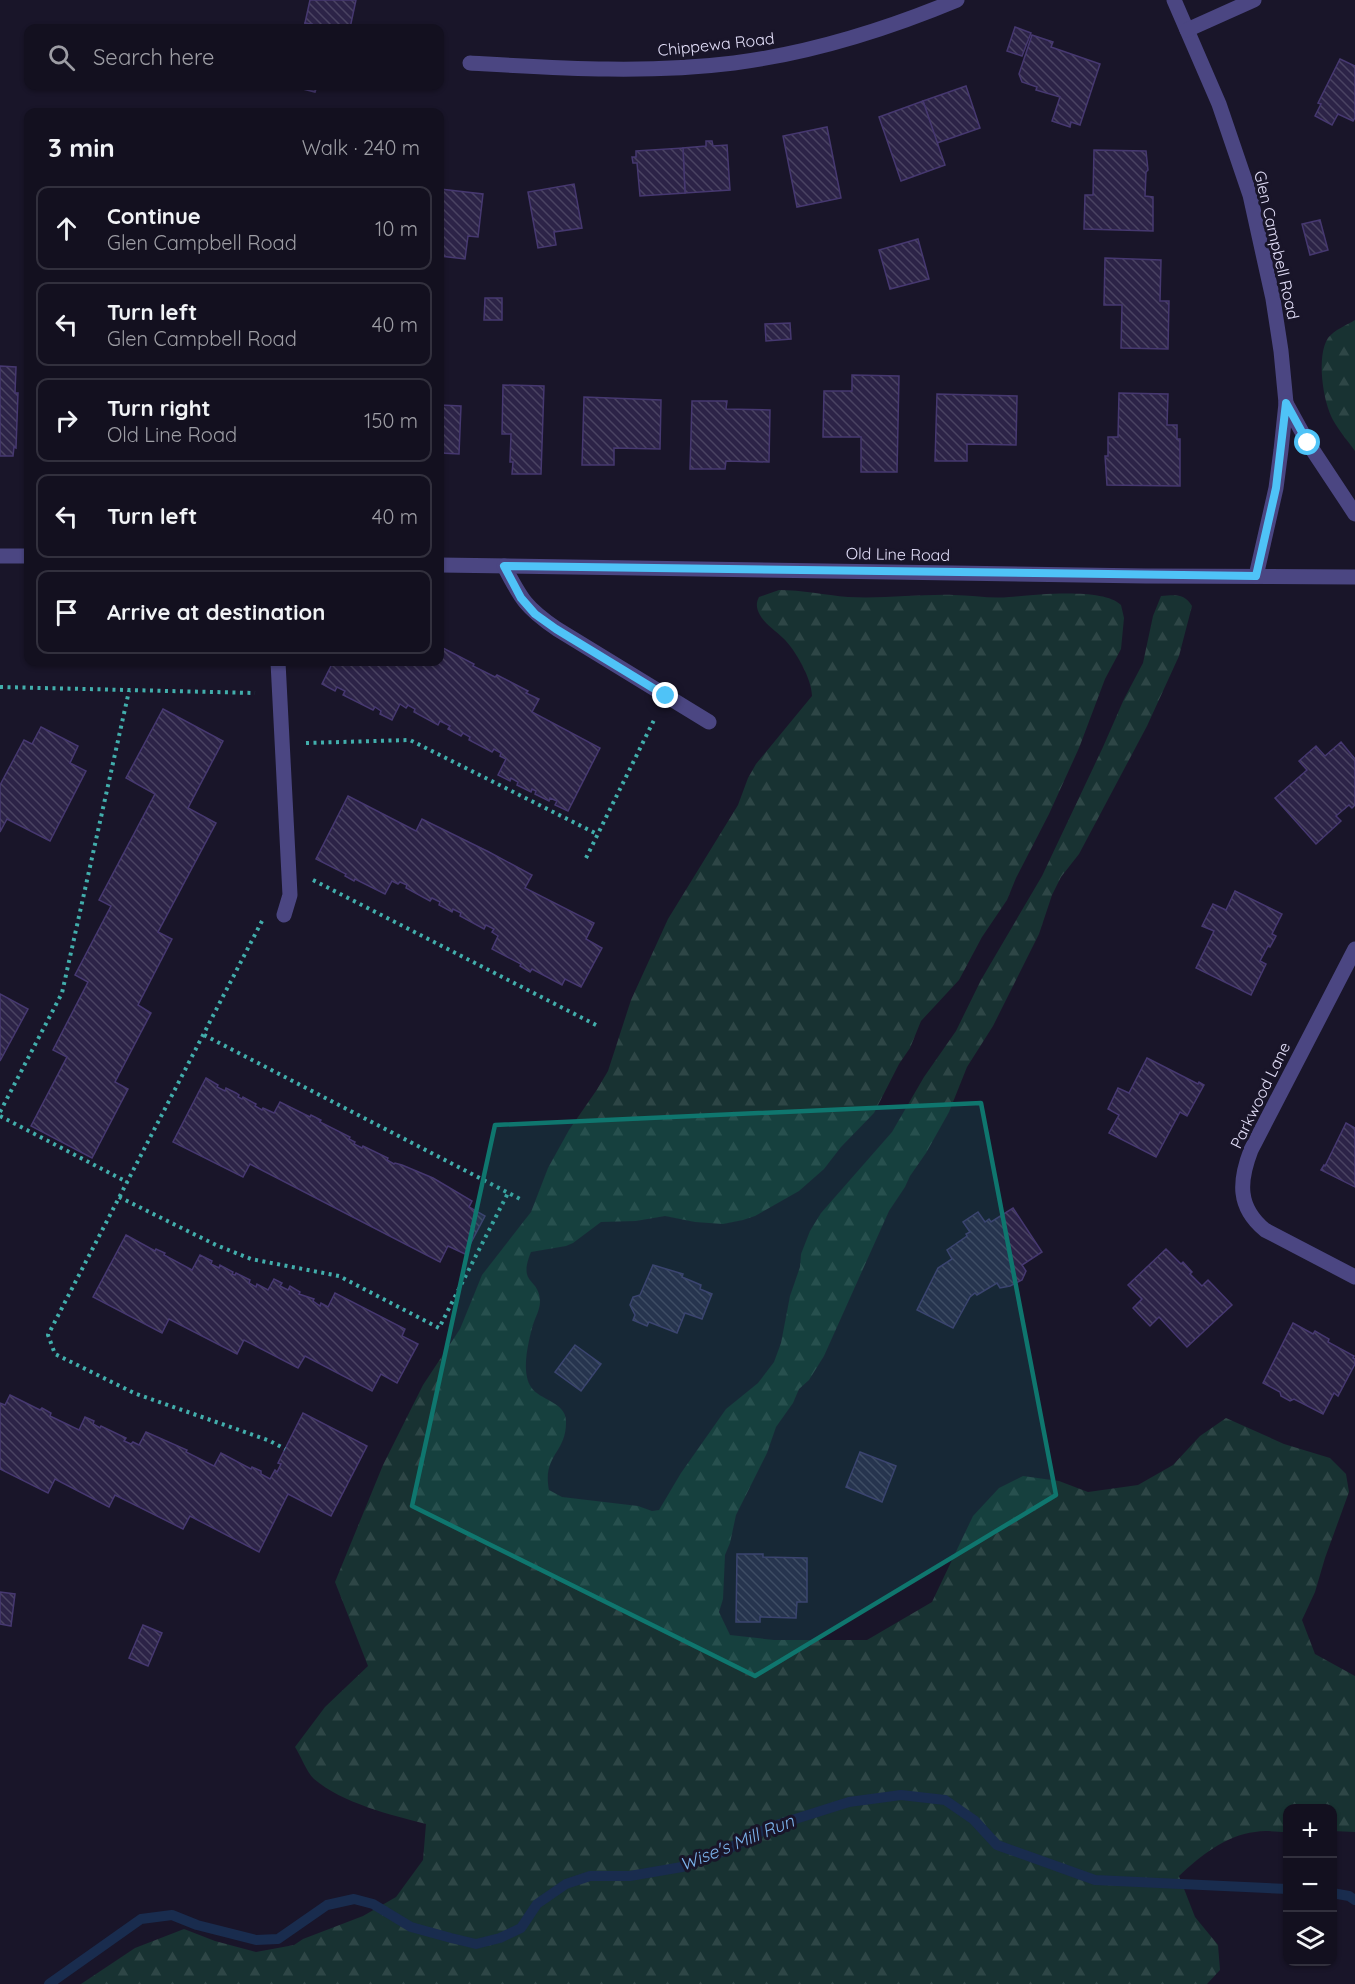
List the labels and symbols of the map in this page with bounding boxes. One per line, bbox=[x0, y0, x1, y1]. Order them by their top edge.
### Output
street label: Chippewa Road bbox=[657, 28, 775, 60]
street label: Glen Campbell Road bbox=[1250, 169, 1304, 321]
route start bbox=[1294, 429, 1320, 455]
street label: Old Line Road bbox=[846, 543, 950, 565]
route end bbox=[652, 682, 678, 708]
street label: Parkwood Lane bbox=[1226, 1039, 1294, 1151]
water label: Wise's Mill Run bbox=[676, 1809, 798, 1876]

